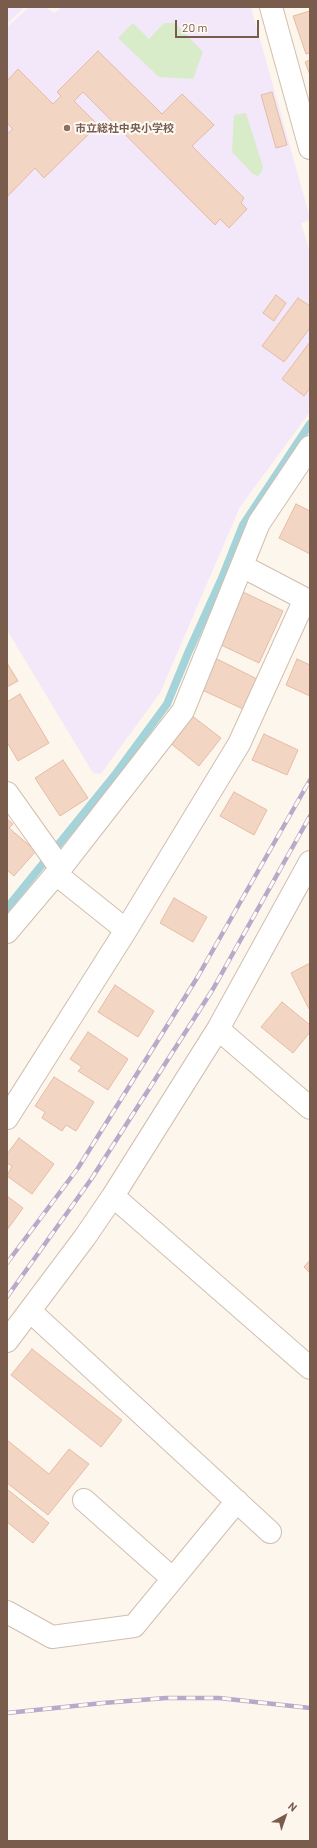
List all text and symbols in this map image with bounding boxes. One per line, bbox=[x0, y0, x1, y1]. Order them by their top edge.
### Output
scale bar bbox=[177, 12, 261, 38]
text: 20 m bbox=[182, 20, 208, 34]
place label: 市立総社中央小学校 bbox=[75, 121, 174, 135]
marker: 市立総社中央小学校 bbox=[62, 123, 72, 133]
north arrow bbox=[265, 1796, 305, 1836]
text: N bbox=[286, 1799, 300, 1814]

